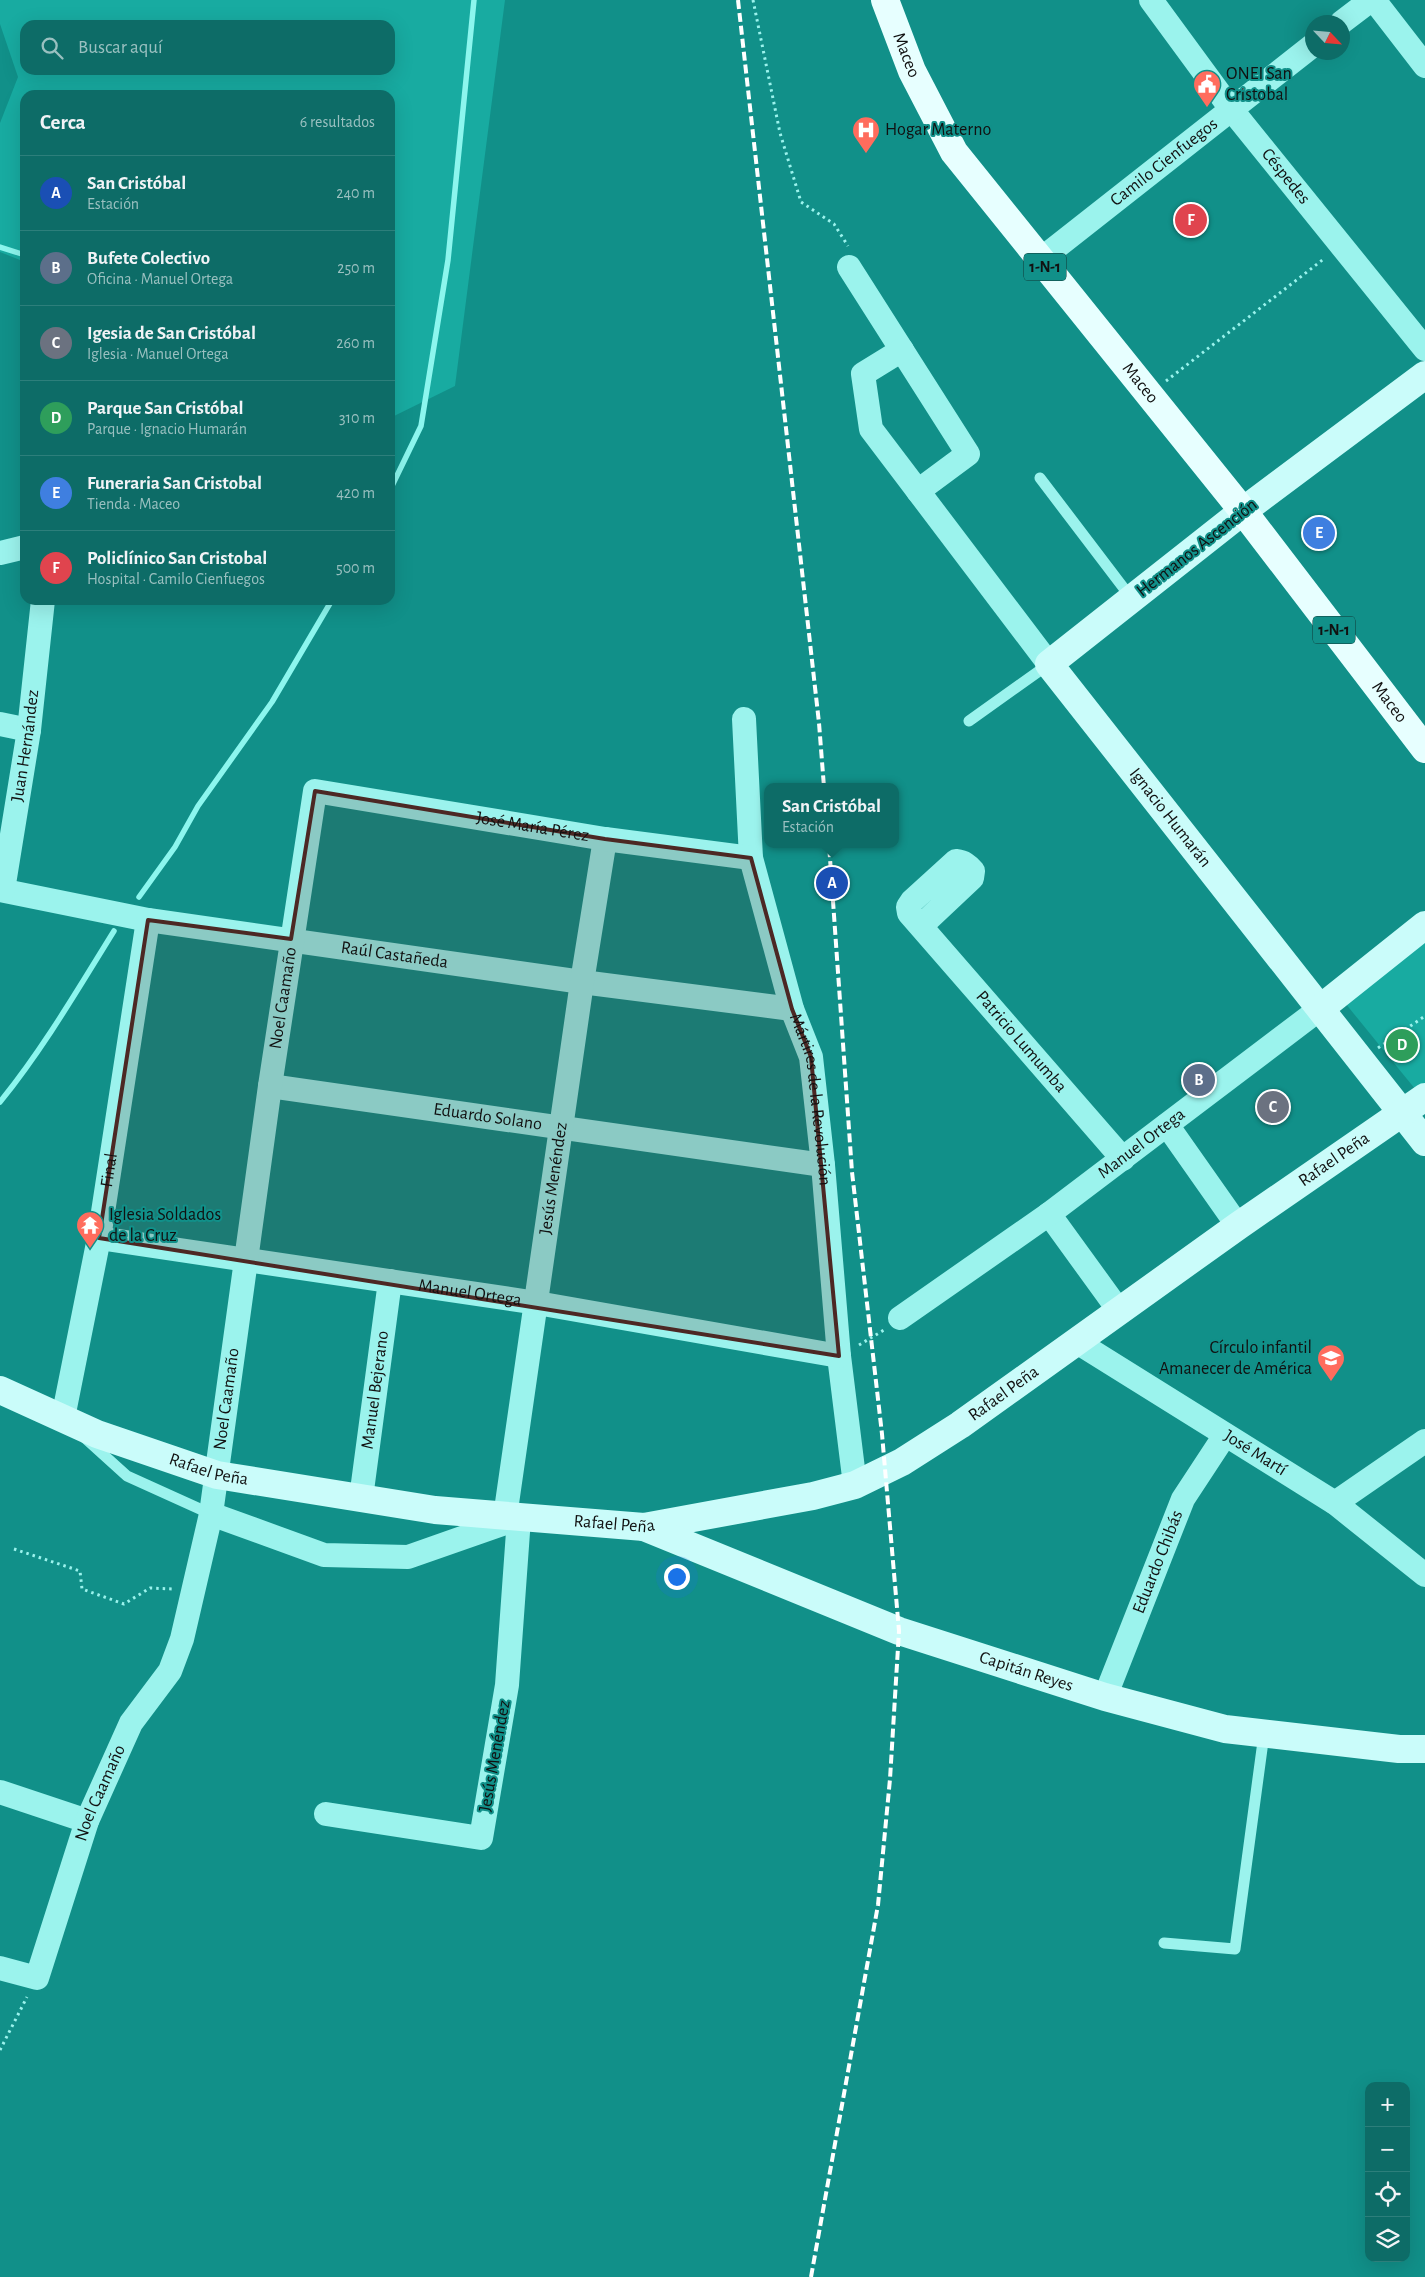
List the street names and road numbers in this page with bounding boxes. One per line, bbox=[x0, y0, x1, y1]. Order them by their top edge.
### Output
street label: Maceo bbox=[889, 30, 923, 81]
street label: Camilo Cienfuegos bbox=[1107, 115, 1221, 210]
street label: Céspedes bbox=[1258, 145, 1313, 208]
road number: 1-N-1 bbox=[1024, 253, 1066, 280]
street label: Maceo bbox=[1119, 359, 1162, 407]
street label: Hermanos Ascención bbox=[1133, 496, 1261, 600]
road number: 1-N-1 bbox=[1313, 616, 1355, 644]
street label: Maceo bbox=[1368, 678, 1411, 726]
street label: Juan Hernández bbox=[8, 689, 42, 803]
street label: Ignacio Humarán bbox=[1126, 765, 1214, 871]
street label: José María Pérez bbox=[475, 809, 590, 845]
street label: Raúl Castañeda bbox=[340, 939, 449, 972]
street label: Noel Caamaño bbox=[267, 946, 300, 1050]
street label: Patricio Lumumba bbox=[972, 988, 1070, 1096]
street label: Mártires de la Revolución bbox=[786, 1011, 834, 1186]
street label: Eduardo Solano bbox=[432, 1100, 543, 1134]
street label: Manuel Ortega bbox=[1095, 1105, 1189, 1182]
street label: Jesús Menéndez bbox=[537, 1121, 571, 1236]
street label: Rafael Peña bbox=[1296, 1129, 1373, 1190]
street label: Final bbox=[98, 1152, 121, 1189]
street label: Manuel Ortega bbox=[417, 1277, 523, 1310]
street label: Manuel Bejerano bbox=[359, 1330, 392, 1450]
street label: Noel Caamaño bbox=[211, 1347, 243, 1451]
street label: Rafael Peña bbox=[965, 1363, 1042, 1425]
street label: José Martí bbox=[1221, 1427, 1290, 1480]
street label: Rafael Peña bbox=[167, 1450, 250, 1489]
street label: Eduardo Chibás bbox=[1130, 1508, 1187, 1616]
street label: Rafael Peña bbox=[573, 1512, 656, 1536]
street label: Capitán Reyes bbox=[977, 1648, 1075, 1695]
street label: Jesús Menéndez bbox=[476, 1699, 514, 1813]
street label: Noel Caamaño bbox=[72, 1742, 129, 1843]

